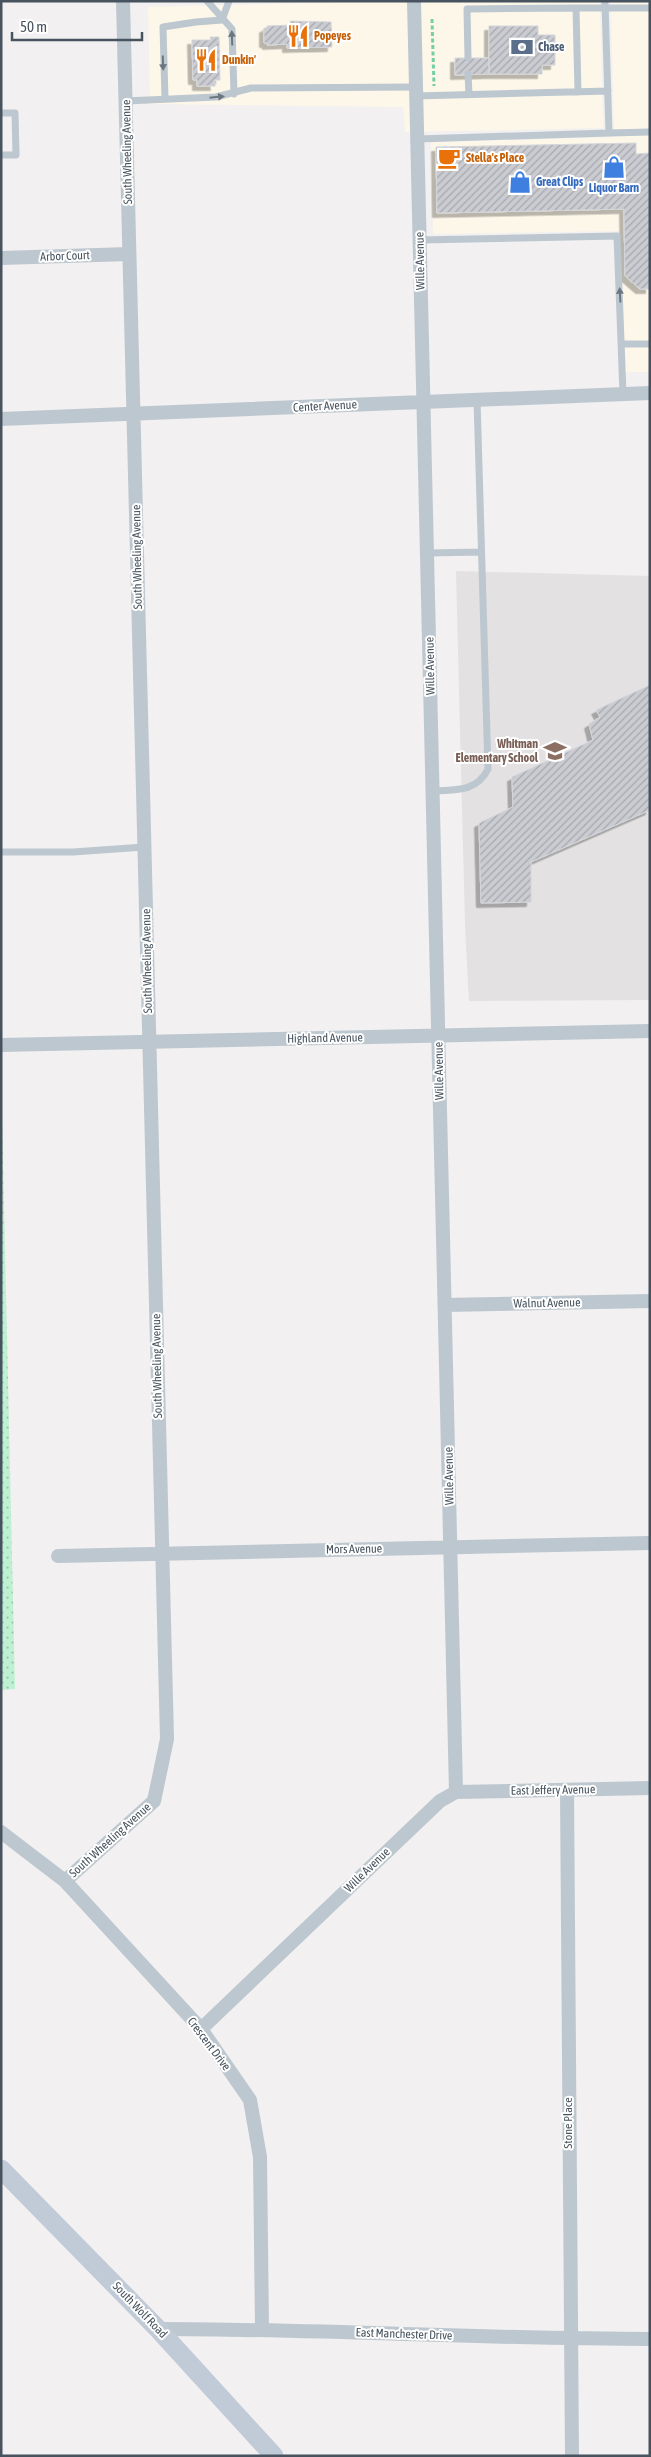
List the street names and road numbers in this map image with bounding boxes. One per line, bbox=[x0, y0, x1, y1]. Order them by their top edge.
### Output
street label: South Wheeling Avenue bbox=[119, 100, 135, 204]
street label: Wille Avenue bbox=[412, 232, 428, 290]
street label: Arbor Court bbox=[40, 248, 91, 264]
street label: Center Avenue bbox=[293, 397, 357, 415]
street label: South Wheeling Avenue bbox=[129, 505, 145, 609]
street label: Wille Avenue bbox=[422, 637, 438, 695]
street label: South Wheeling Avenue bbox=[139, 909, 155, 1013]
street label: Highland Avenue bbox=[287, 1030, 363, 1046]
street label: Wille Avenue bbox=[431, 1042, 447, 1100]
street label: Walnut Avenue bbox=[513, 1295, 581, 1311]
street label: South Wheeling Avenue bbox=[149, 1314, 165, 1418]
street label: Wille Avenue bbox=[441, 1447, 457, 1505]
street label: Mors Avenue bbox=[326, 1542, 382, 1556]
street label: East Jeffery Avenue bbox=[511, 1782, 595, 1798]
street label: South Wheeling Avenue bbox=[66, 1800, 154, 1880]
street label: Wille Avenue bbox=[341, 1845, 393, 1895]
street label: Crescent Drive bbox=[185, 2015, 233, 2073]
street label: Stone Place bbox=[561, 2097, 575, 2149]
street label: South Wolf Road bbox=[110, 2279, 170, 2341]
street label: East Manchester Drive bbox=[355, 2325, 453, 2343]

